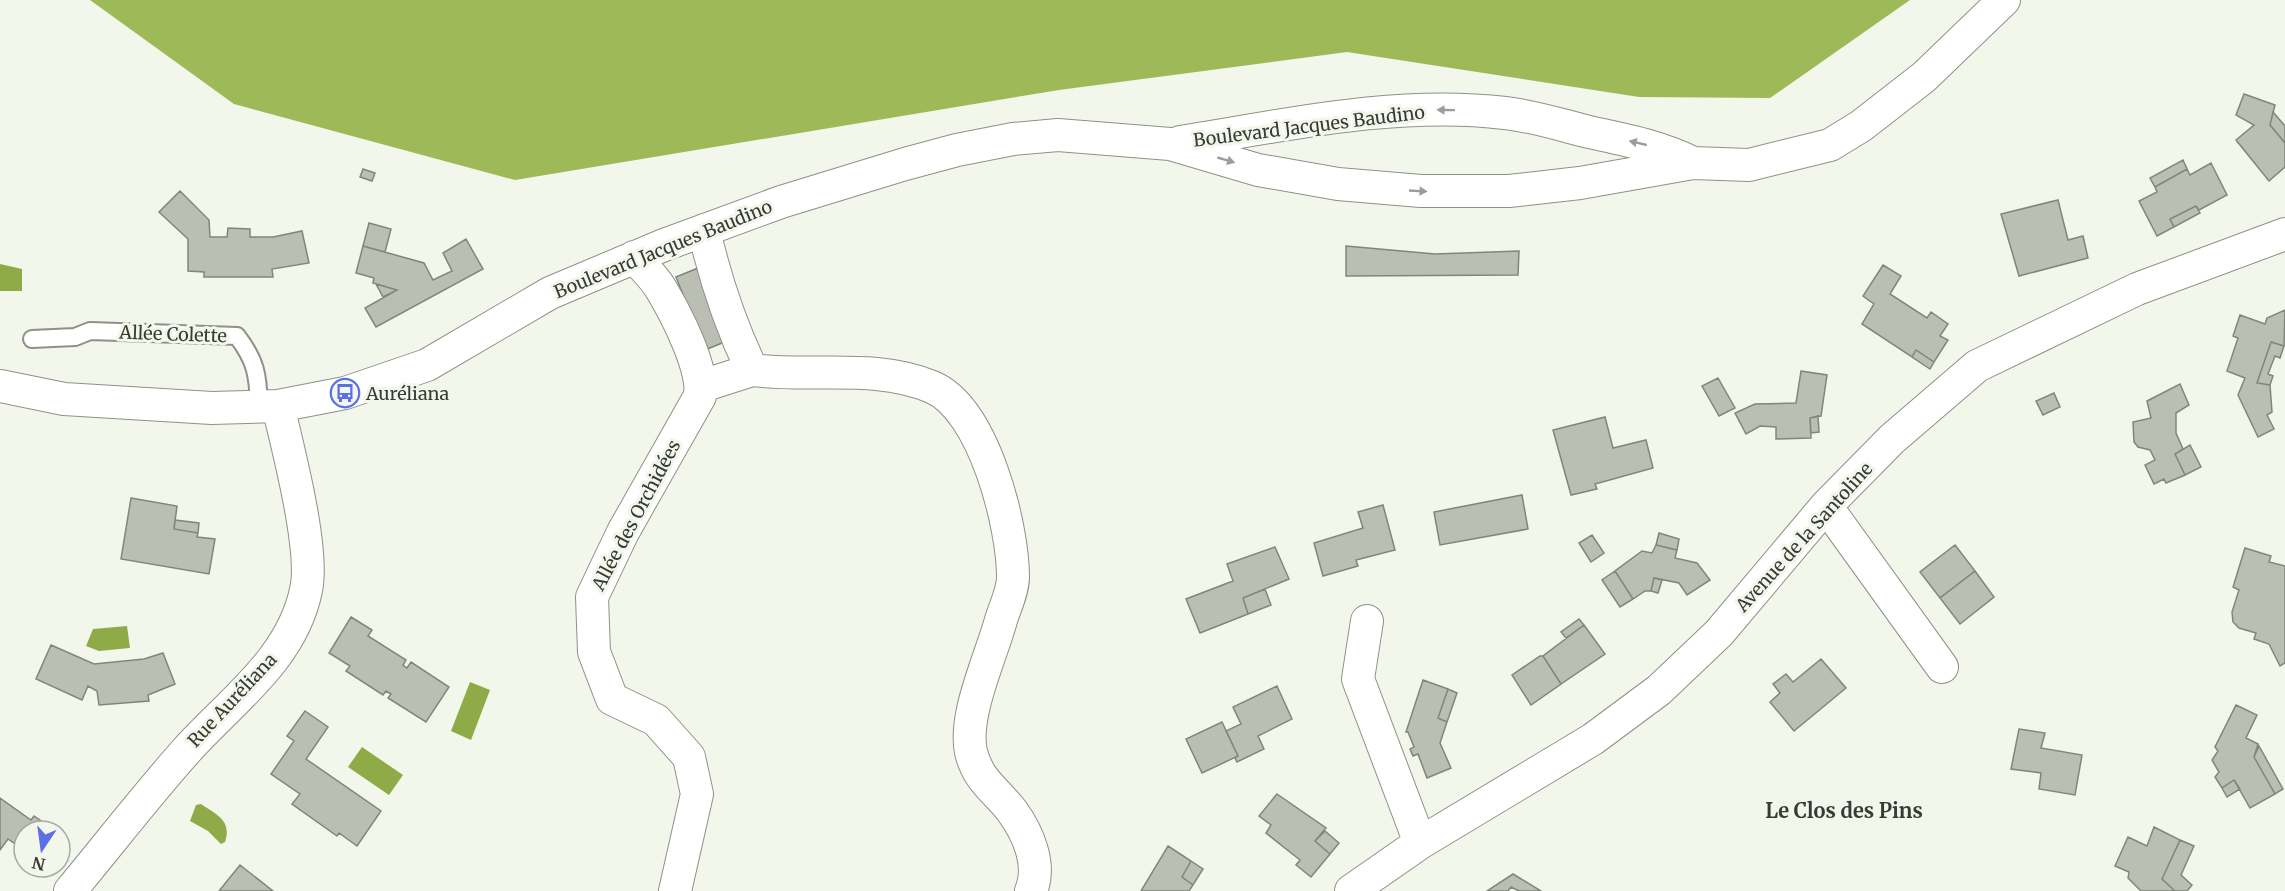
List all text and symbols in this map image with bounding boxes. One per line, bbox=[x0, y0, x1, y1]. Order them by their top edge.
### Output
street label: Boulevard Jacques Baudino bbox=[1192, 100, 1426, 152]
one-way arrow bbox=[1437, 105, 1456, 115]
one-way arrow bbox=[1628, 138, 1647, 147]
one-way arrow bbox=[1217, 156, 1235, 165]
one-way arrow bbox=[1409, 186, 1428, 195]
street label: Boulevard Jacques Baudino bbox=[551, 195, 775, 303]
street label: Allée Colette bbox=[118, 321, 227, 347]
bus stop icon: Auréliana bbox=[329, 377, 361, 409]
place label: Auréliana bbox=[365, 382, 449, 405]
street label: Allée des Orchidées bbox=[586, 436, 686, 595]
street label: Avenue de la Santoline bbox=[1730, 457, 1877, 617]
street label: Rue Auréliana bbox=[183, 648, 282, 752]
district label: Le Clos des Pins bbox=[1765, 798, 1923, 823]
north arrow bbox=[12, 819, 72, 879]
text: N bbox=[30, 852, 47, 875]

